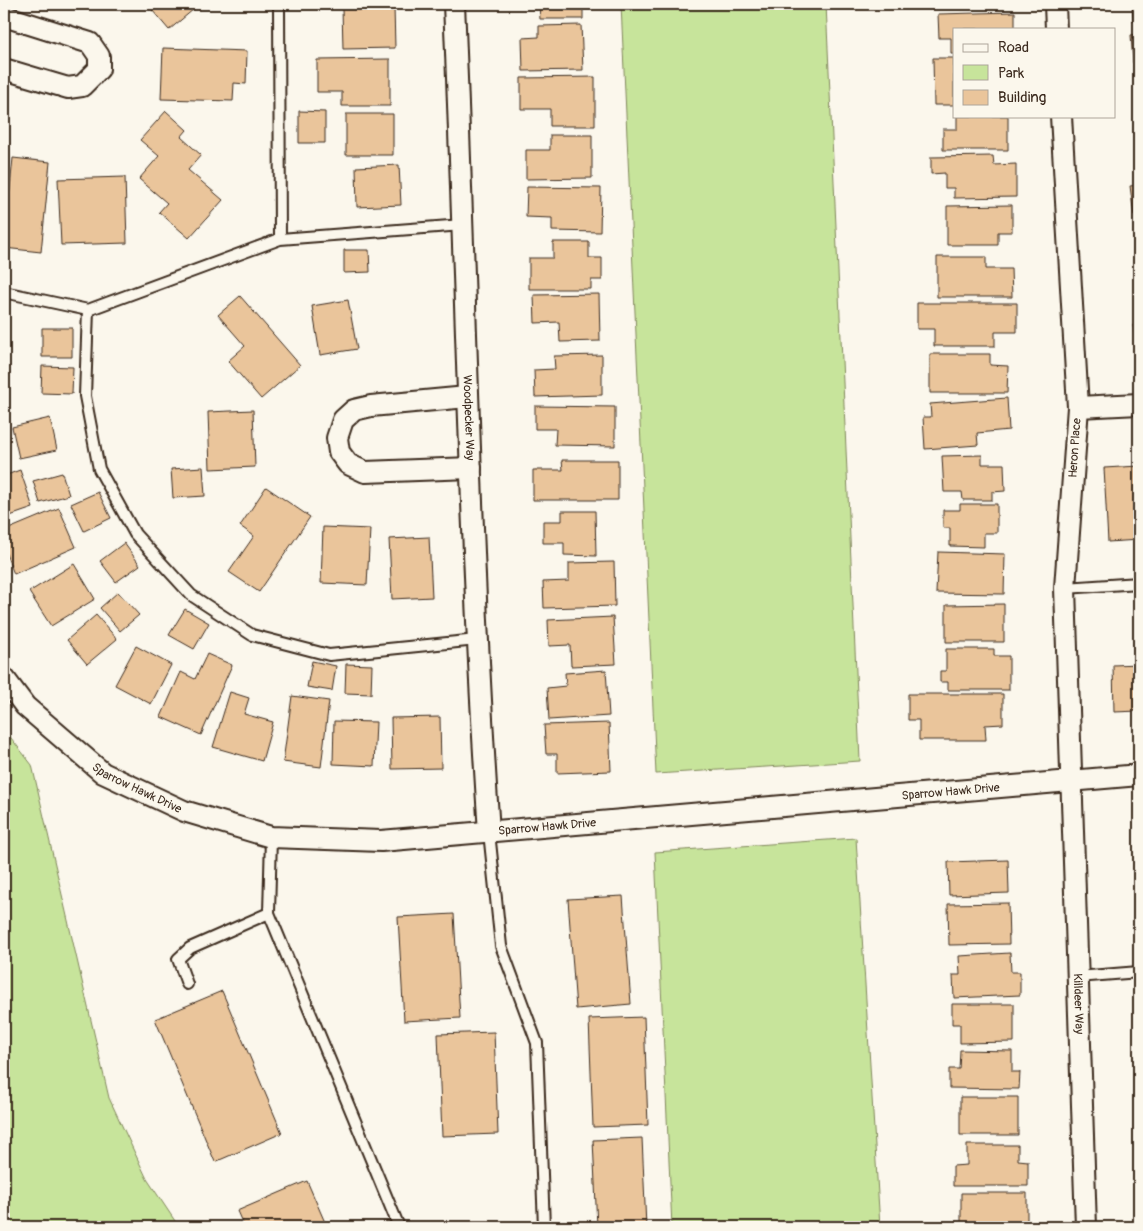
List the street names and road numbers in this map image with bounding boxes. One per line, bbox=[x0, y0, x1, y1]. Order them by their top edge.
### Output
street label: Woodpecker Way bbox=[460, 375, 478, 461]
street label: Heron Place bbox=[1065, 418, 1085, 478]
street label: Sparrow Hawk Drive bbox=[89, 760, 184, 816]
street label: Sparrow Hawk Drive bbox=[901, 780, 1000, 803]
street label: Sparrow Hawk Drive bbox=[498, 815, 597, 838]
street label: Killdeer Way bbox=[1070, 973, 1087, 1034]

